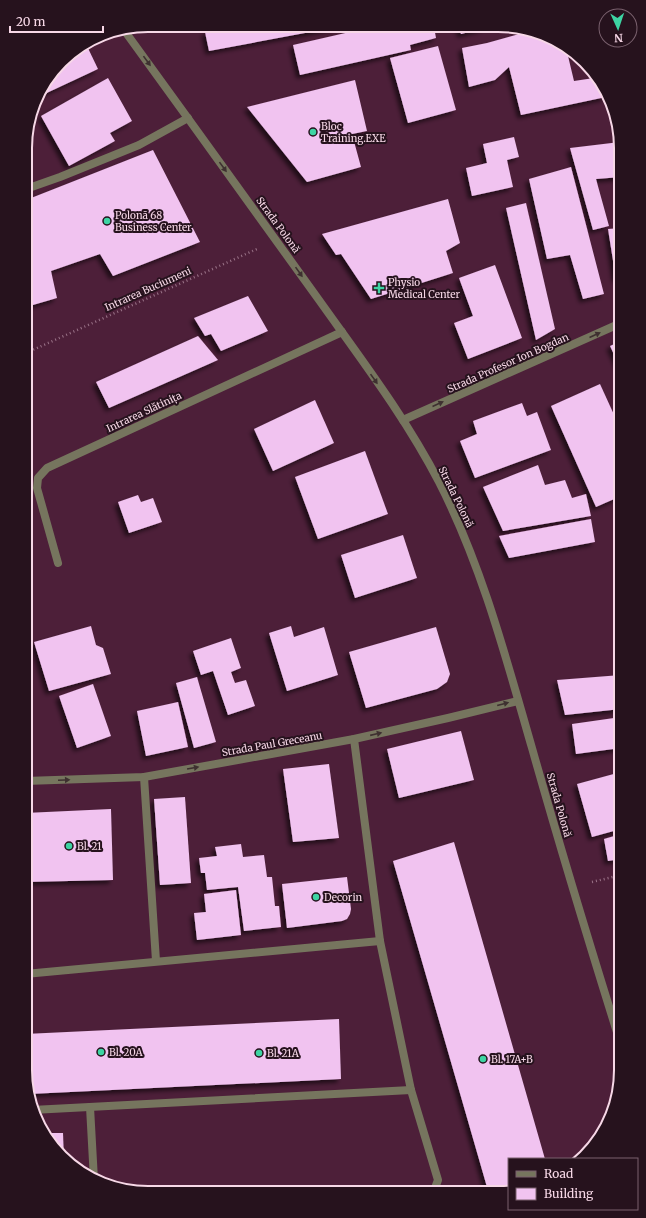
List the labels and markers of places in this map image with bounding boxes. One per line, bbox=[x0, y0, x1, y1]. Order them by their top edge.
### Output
place label: Bloc Training.EXE bbox=[321, 120, 386, 145]
marker: Bloc Training.EXE bbox=[308, 127, 318, 137]
place label: Polonă 68 Business Center bbox=[115, 209, 192, 234]
marker: Polonă 68 Business Center bbox=[102, 216, 112, 226]
place label: Physio Medical Center bbox=[388, 276, 460, 301]
marker: Physio Medical Center bbox=[373, 282, 385, 294]
place label: Bl. 21 bbox=[77, 840, 102, 853]
marker: Bl. 21 bbox=[64, 841, 74, 851]
place label: Decorin bbox=[324, 891, 363, 904]
marker: Decorin bbox=[311, 892, 321, 902]
place label: Bl. 20A bbox=[109, 1046, 143, 1059]
marker: Bl. 20A bbox=[96, 1047, 106, 1057]
place label: Bl. 21A bbox=[267, 1047, 300, 1060]
marker: Bl. 21A bbox=[254, 1048, 264, 1058]
place label: Bl. 17A+B bbox=[491, 1053, 533, 1066]
marker: Bl. 17A+B bbox=[478, 1054, 488, 1064]

